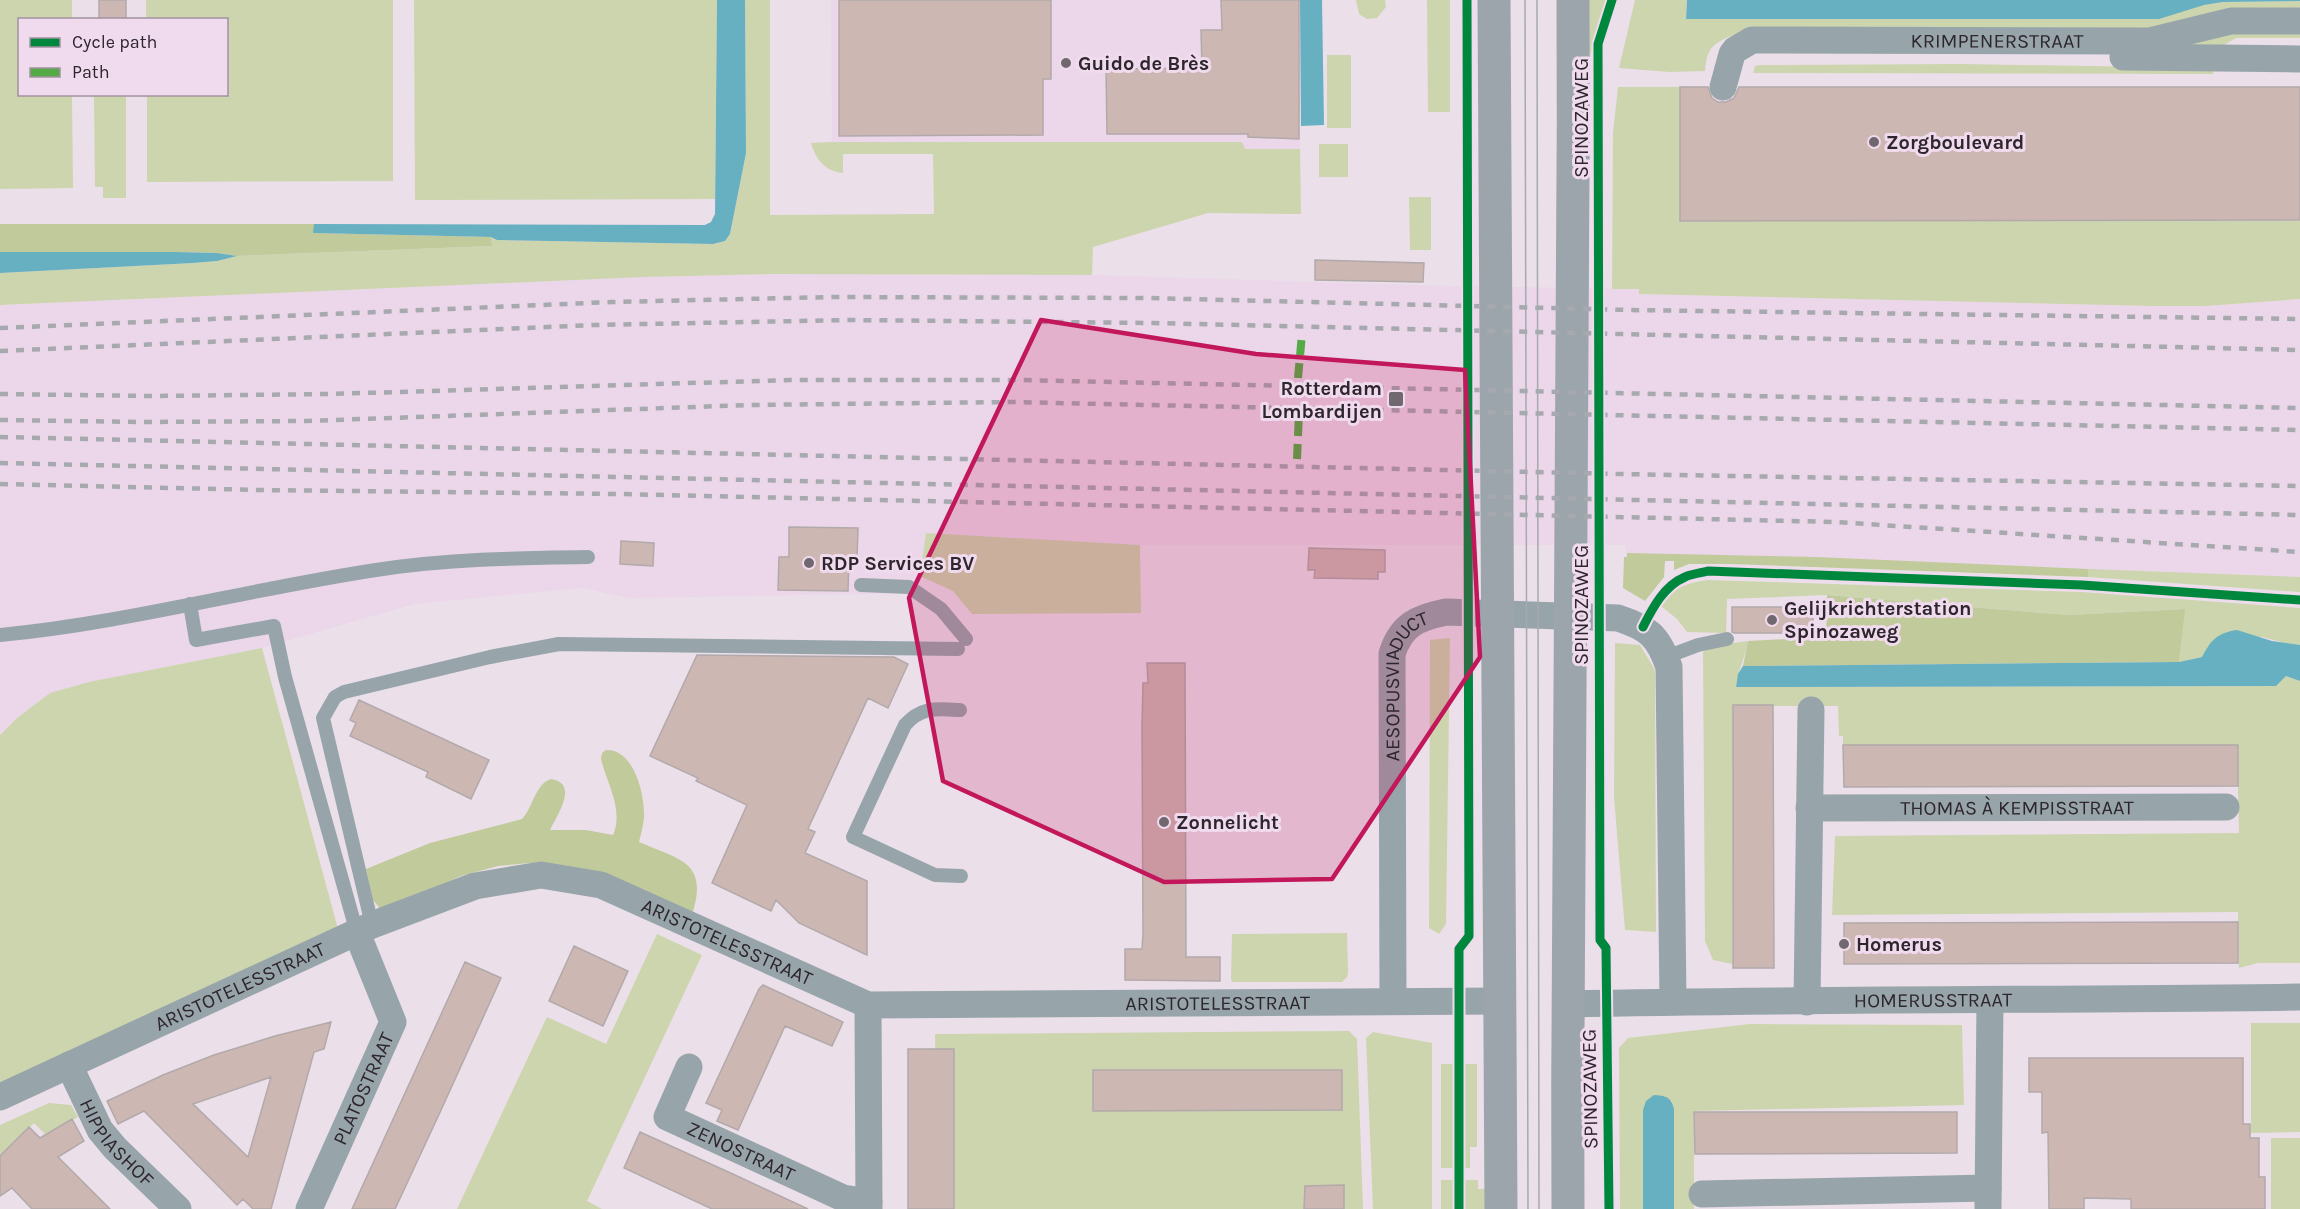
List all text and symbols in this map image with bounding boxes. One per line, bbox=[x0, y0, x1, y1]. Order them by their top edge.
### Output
legend bbox=[18, 18, 228, 96]
street label: KRIMPENERSTRAAT bbox=[1911, 29, 2084, 52]
text: Cycle path bbox=[72, 31, 157, 53]
place label: Guido de Brès bbox=[1078, 52, 1209, 75]
marker: Guido de Brès bbox=[1059, 56, 1073, 70]
street label: SPINOZAWEG bbox=[1570, 58, 1593, 178]
text: Path bbox=[72, 61, 110, 83]
place label: Zorgboulevard bbox=[1886, 131, 2024, 154]
marker: Zorgboulevard bbox=[1867, 135, 1881, 149]
place label: Rotterdam Lombardijen bbox=[1261, 377, 1382, 423]
marker: Rotterdam Lombardijen bbox=[1387, 390, 1405, 408]
street label: SPINOZAWEG bbox=[1570, 545, 1593, 665]
place label: RDP Services BV bbox=[821, 552, 974, 575]
marker: RDP Services BV bbox=[802, 556, 816, 570]
place label: Gelijkrichterstation Spinozaweg bbox=[1784, 597, 1972, 643]
street label: AESOPUSVIADUCT bbox=[1380, 606, 1431, 761]
marker: Gelijkrichterstation Spinozaweg bbox=[1765, 613, 1779, 627]
street label: THOMAS À KEMPISSTRAAT bbox=[1900, 795, 2134, 819]
place label: Zonnelicht bbox=[1176, 811, 1279, 834]
marker: Zonnelicht bbox=[1157, 815, 1171, 829]
street label: ARISTOTELESSTRAAT bbox=[638, 893, 816, 990]
place label: Homerus bbox=[1856, 933, 1942, 956]
street label: ARISTOTELESSTRAAT bbox=[151, 937, 328, 1035]
marker: Homerus bbox=[1837, 937, 1851, 951]
street label: HOMERUSSTRAAT bbox=[1854, 988, 2012, 1012]
street label: ARISTOTELESSTRAAT bbox=[1125, 991, 1310, 1015]
street label: PLATOSTRAAT bbox=[328, 1029, 398, 1148]
street label: SPINOZAWEG bbox=[1577, 1029, 1603, 1149]
street label: HIPPIASHOF bbox=[75, 1095, 159, 1191]
street label: ZENOSTRAAT bbox=[683, 1116, 799, 1186]

